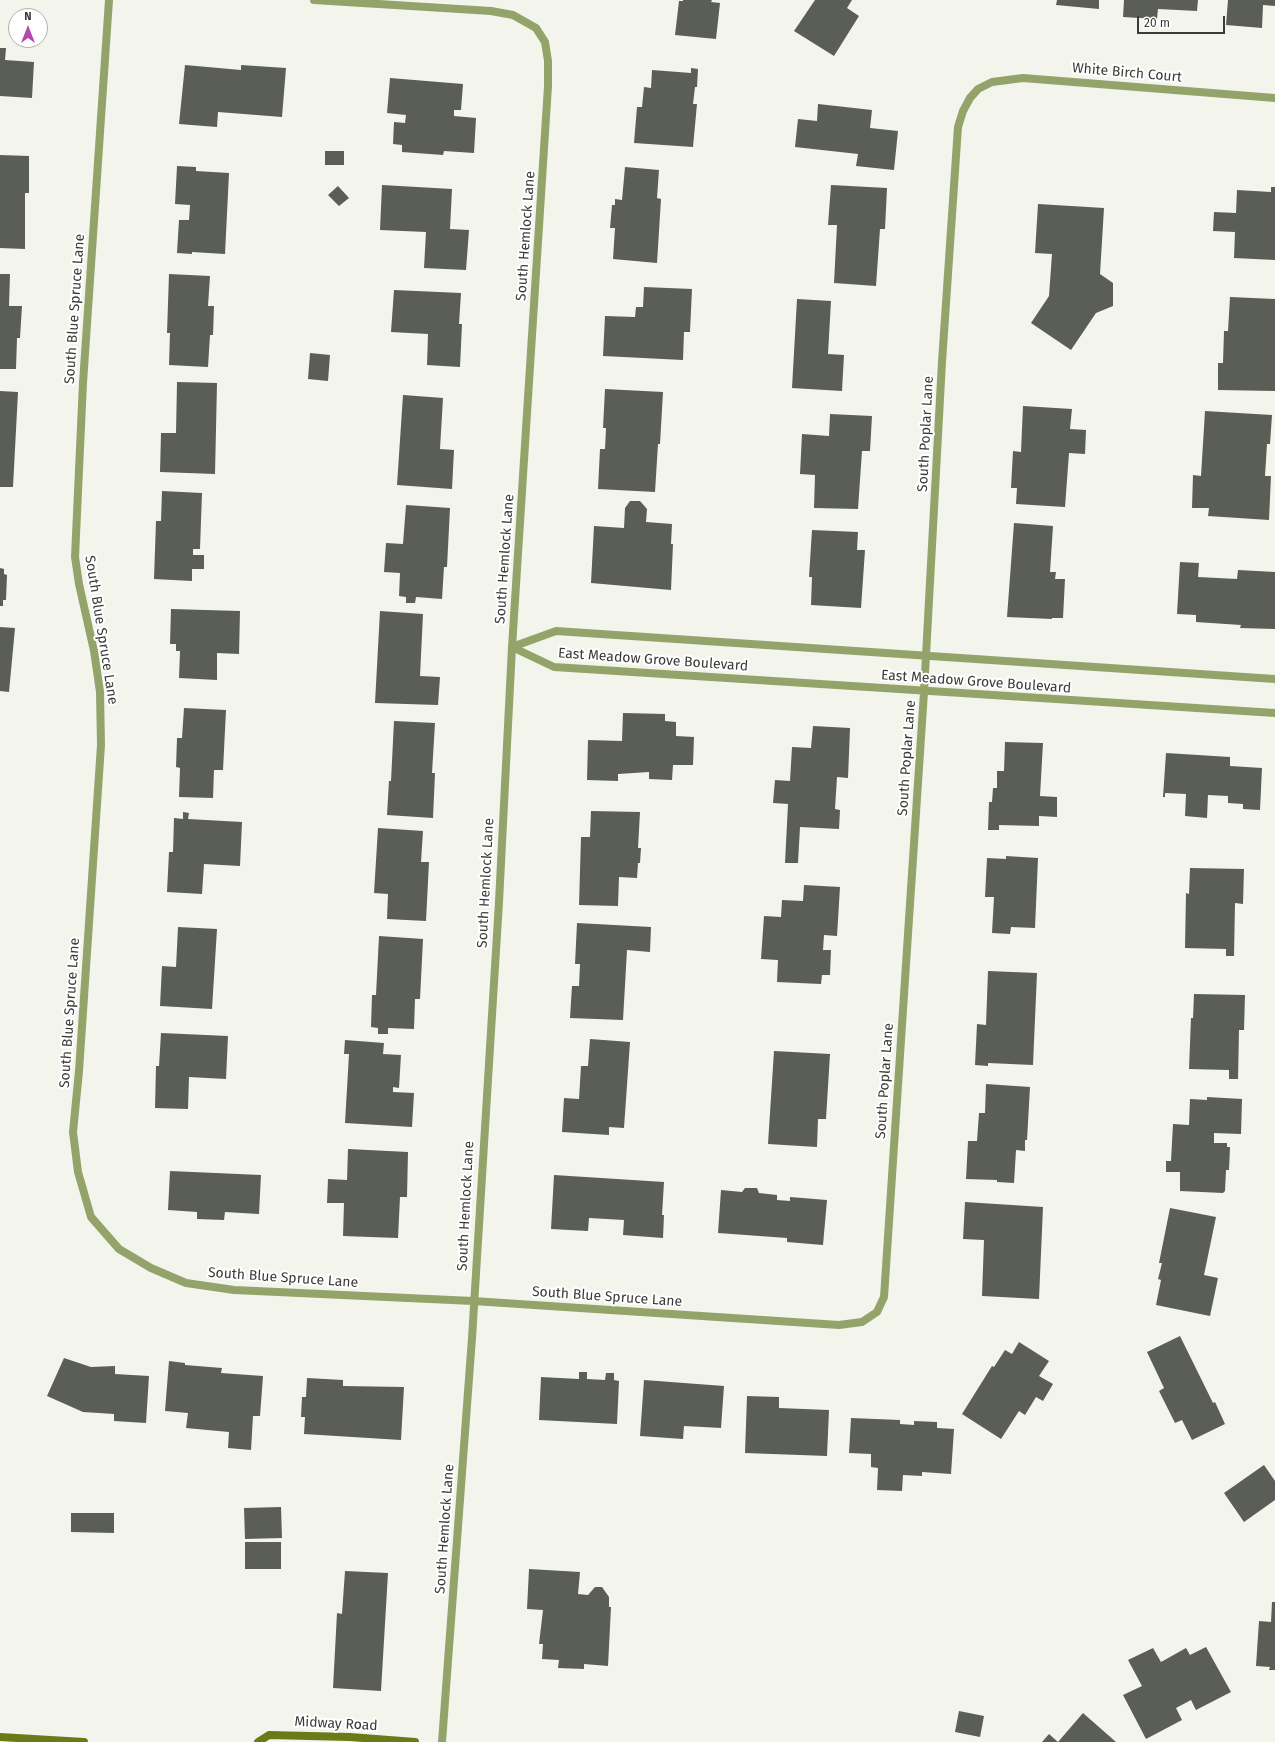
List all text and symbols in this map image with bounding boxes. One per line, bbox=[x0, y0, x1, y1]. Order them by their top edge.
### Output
north arrow bbox=[8, 8, 48, 48]
scale bar bbox=[1139, 8, 1227, 34]
text: N bbox=[24, 10, 32, 23]
text: 20 m bbox=[1144, 16, 1170, 30]
street label: White Birch Court bbox=[1071, 60, 1183, 86]
street label: South Hemlock Lane bbox=[513, 171, 539, 301]
street label: South Blue Spruce Lane bbox=[61, 233, 89, 385]
street label: South Poplar Lane bbox=[915, 376, 937, 492]
street label: South Hemlock Lane bbox=[492, 494, 518, 624]
street label: South Blue Spruce Lane bbox=[81, 554, 121, 706]
street label: East Meadow Grove Boulevard bbox=[557, 645, 749, 675]
street label: East Meadow Grove Boulevard bbox=[880, 667, 1072, 697]
street label: South Poplar Lane bbox=[895, 699, 919, 817]
street label: South Hemlock Lane bbox=[474, 818, 498, 948]
street label: South Blue Spruce Lane bbox=[56, 937, 84, 1089]
street label: South Poplar Lane bbox=[873, 1022, 897, 1140]
street label: South Hemlock Lane bbox=[454, 1141, 478, 1271]
street label: South Blue Spruce Lane bbox=[207, 1264, 359, 1292]
street label: South Blue Spruce Lane bbox=[531, 1283, 683, 1311]
street label: South Hemlock Lane bbox=[432, 1464, 458, 1594]
street label: Midway Road bbox=[294, 1713, 378, 1735]

